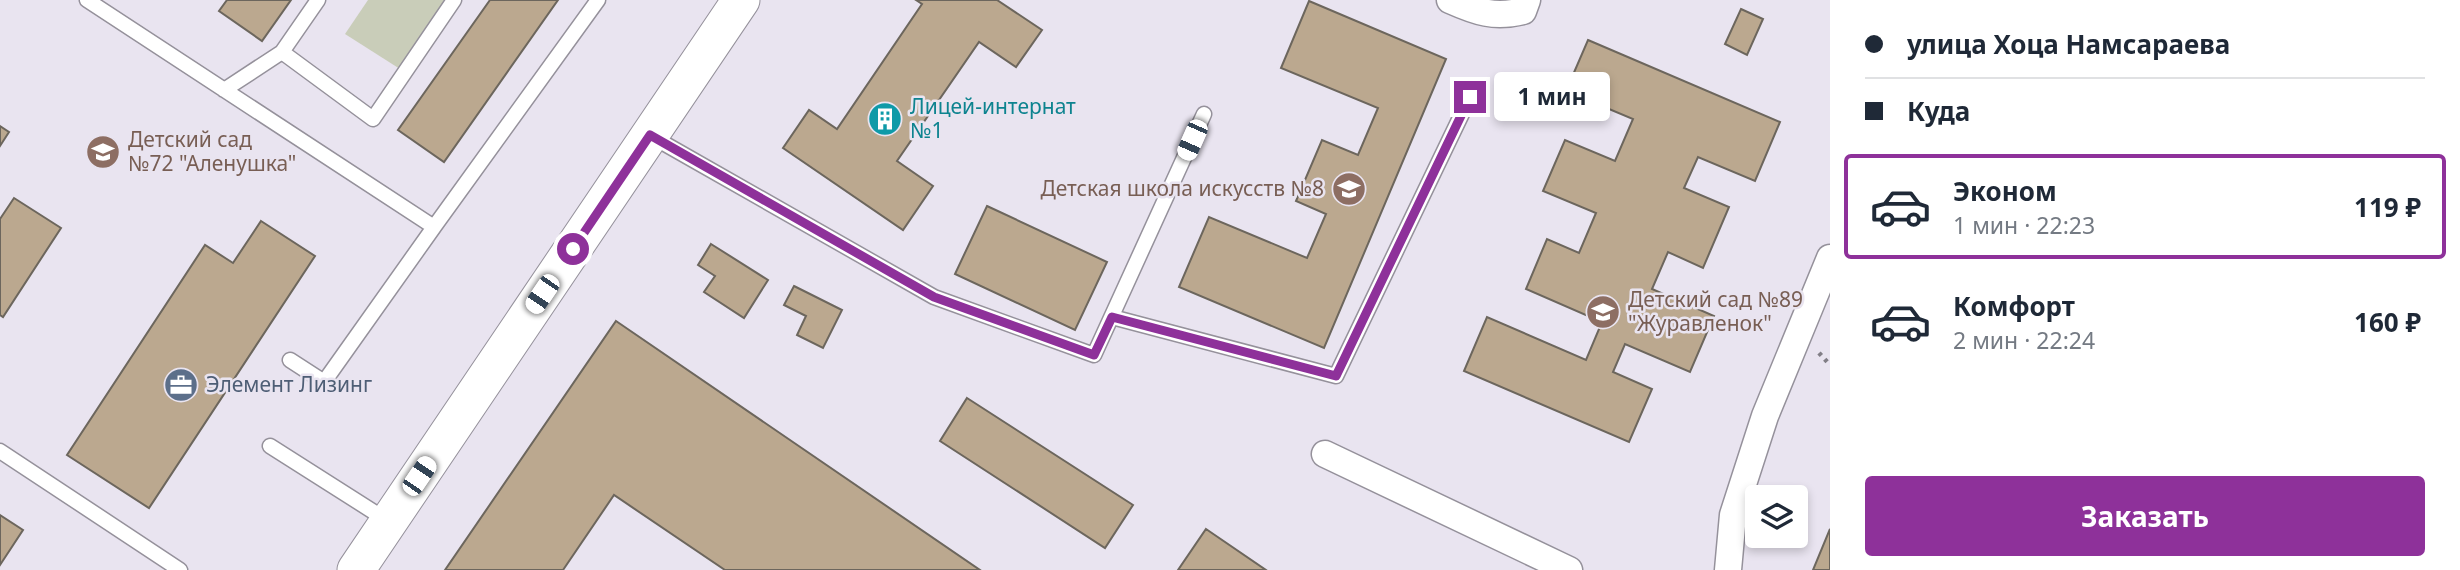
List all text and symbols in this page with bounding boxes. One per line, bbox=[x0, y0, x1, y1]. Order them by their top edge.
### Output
text: улица Хоца Намсараева bbox=[1907, 26, 2230, 62]
callout: 1 мин bbox=[1494, 72, 1610, 122]
text: 1 мин bbox=[1518, 80, 1586, 112]
route end bbox=[1454, 81, 1486, 113]
place label: Лицей-интернат №1 bbox=[910, 92, 1076, 144]
text: Куда bbox=[1907, 93, 1970, 129]
building icon: Лицей-интернат №1 bbox=[866, 100, 904, 138]
car bbox=[1174, 117, 1211, 163]
place label: Детский сад №72 "Аленушка" bbox=[128, 125, 296, 177]
school or university icon: Детский сад №72 "Аленушка" bbox=[84, 133, 122, 171]
school or university icon: Детская школа искусств №8 bbox=[1330, 170, 1368, 208]
text: Эконом bbox=[1953, 173, 2057, 209]
place label: Детская школа искусств №8 bbox=[1040, 174, 1324, 202]
icon: car bbox=[1869, 175, 1932, 238]
text: 119 ₽ bbox=[2354, 189, 2421, 225]
text: 1 мин · 22:23 bbox=[1953, 209, 2095, 241]
route start bbox=[557, 233, 589, 265]
car bbox=[522, 271, 563, 317]
place label: Детский сад №89 "Журавленок" bbox=[1628, 285, 1803, 337]
text: Комфорт bbox=[1953, 288, 2075, 324]
icon: car bbox=[1869, 290, 1932, 353]
school or university icon: Детский сад №89 "Журавленок" bbox=[1584, 293, 1622, 331]
text: 160 ₽ bbox=[2354, 304, 2421, 340]
text: 2 мин · 22:24 bbox=[1953, 324, 2095, 356]
office icon: Элемент Лизинг bbox=[162, 366, 200, 404]
place label: Элемент Лизинг bbox=[206, 370, 372, 398]
car bbox=[399, 453, 440, 499]
button: Заказать bbox=[1865, 476, 2425, 556]
map controls bbox=[1745, 485, 1808, 548]
button: layers bbox=[1745, 485, 1808, 548]

